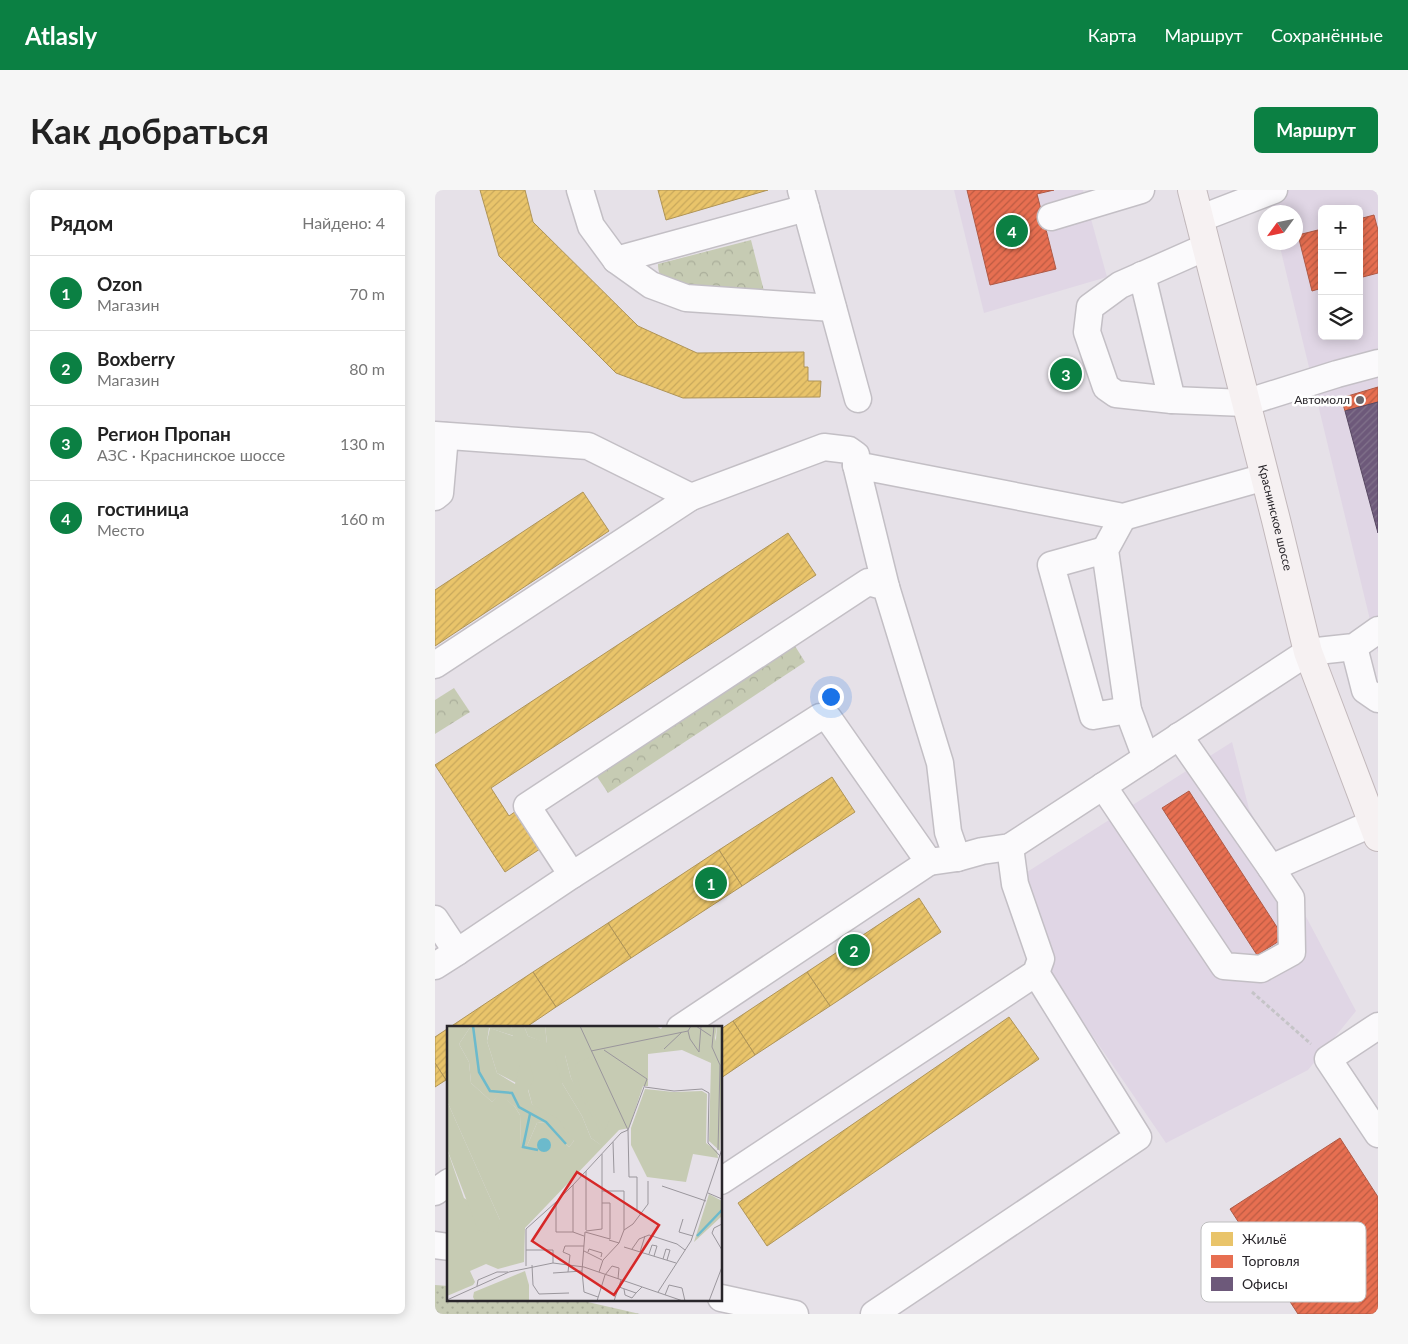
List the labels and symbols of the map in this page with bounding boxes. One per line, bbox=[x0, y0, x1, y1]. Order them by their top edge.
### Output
north arrow bbox=[1258, 205, 1303, 250]
pin: 4 bbox=[996, 212, 1028, 250]
pin: 3 bbox=[1050, 355, 1082, 393]
place label: Автомолл bbox=[1294, 392, 1350, 407]
marker: Автомолл bbox=[1354, 394, 1366, 406]
street label: Краснинское шоссе bbox=[1255, 463, 1296, 572]
your location bbox=[818, 684, 844, 710]
pin: 1 bbox=[695, 864, 727, 902]
pin: 2 bbox=[838, 931, 870, 969]
inset map bbox=[447, 1026, 723, 1302]
legend bbox=[1201, 1222, 1366, 1302]
text: Жильё bbox=[1242, 1230, 1287, 1247]
text: Торговля bbox=[1242, 1252, 1300, 1269]
text: Офисы bbox=[1242, 1275, 1288, 1292]

